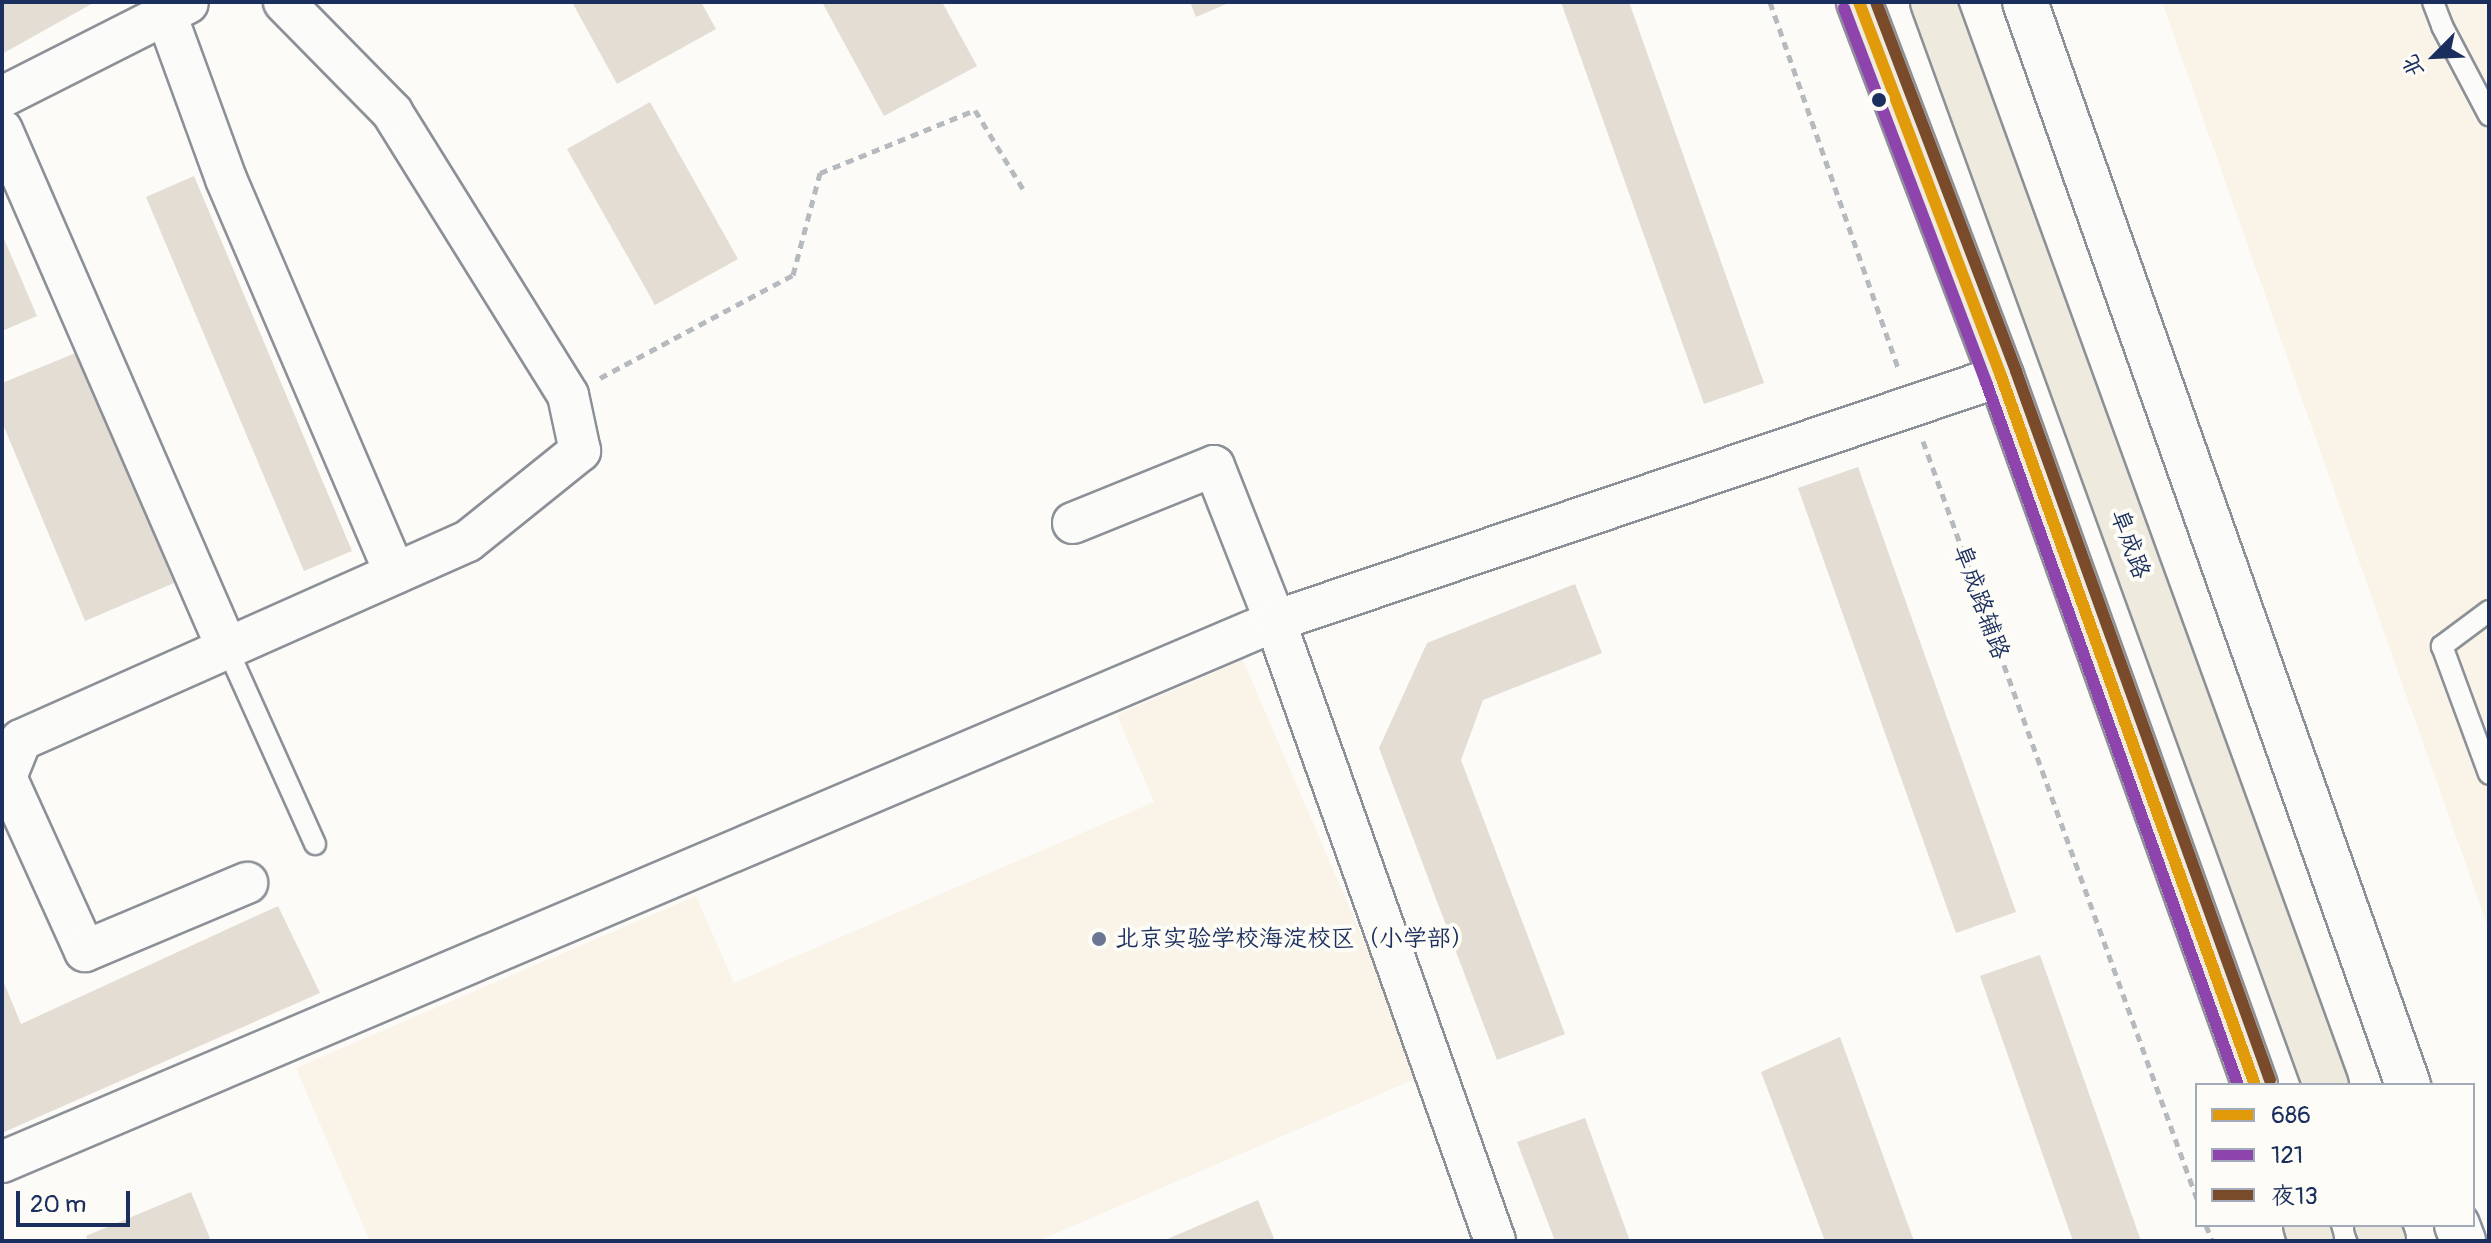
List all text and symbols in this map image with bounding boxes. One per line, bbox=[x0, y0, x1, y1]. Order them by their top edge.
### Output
north arrow bbox=[2395, 16, 2475, 96]
text: 北 bbox=[2396, 50, 2430, 82]
unlabelled marker bbox=[1871, 92, 1887, 108]
street label: 阜成路 bbox=[2104, 505, 2156, 583]
street label: 阜成路辅路 bbox=[1947, 541, 2015, 663]
place label: 北京实验学校海淀校区（小学部） bbox=[1115, 925, 1475, 953]
marker: 北京实验学校海淀校区（小学部） bbox=[1090, 930, 1108, 948]
legend bbox=[2195, 1083, 2475, 1227]
text: 686 bbox=[2271, 1101, 2311, 1130]
text: 121 bbox=[2271, 1141, 2303, 1170]
scale bar bbox=[20, 1175, 134, 1225]
text: 夜13 bbox=[2271, 1182, 2318, 1211]
text: 20 m bbox=[30, 1190, 86, 1219]

